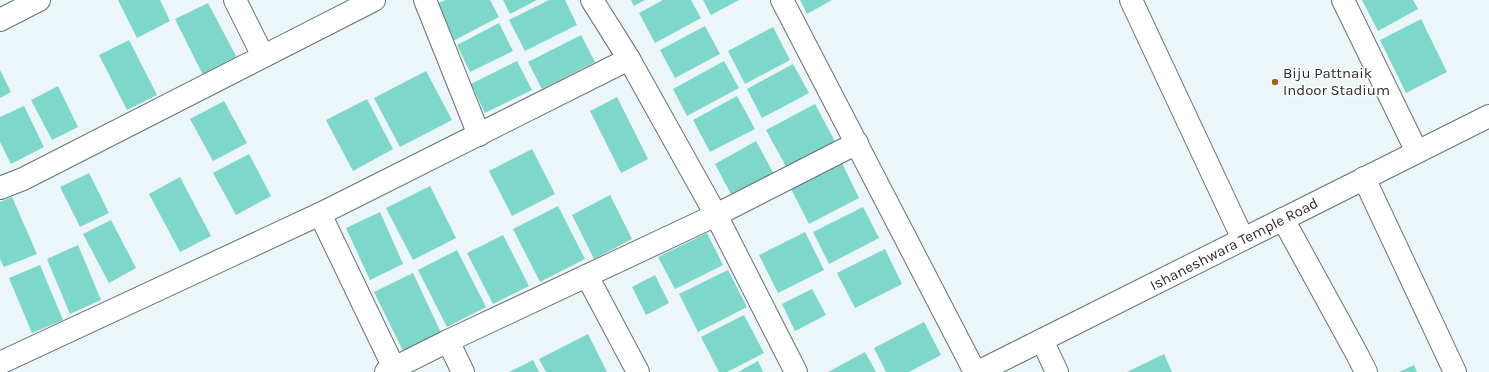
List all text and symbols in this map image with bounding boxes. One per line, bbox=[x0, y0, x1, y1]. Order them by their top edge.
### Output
place label: Biju Pattnaik Indoor Stadium bbox=[1283, 64, 1390, 99]
marker: Biju Pattnaik Indoor Stadium bbox=[1270, 77, 1280, 87]
street label: Ishaneshwara Temple Road bbox=[1147, 194, 1321, 294]

